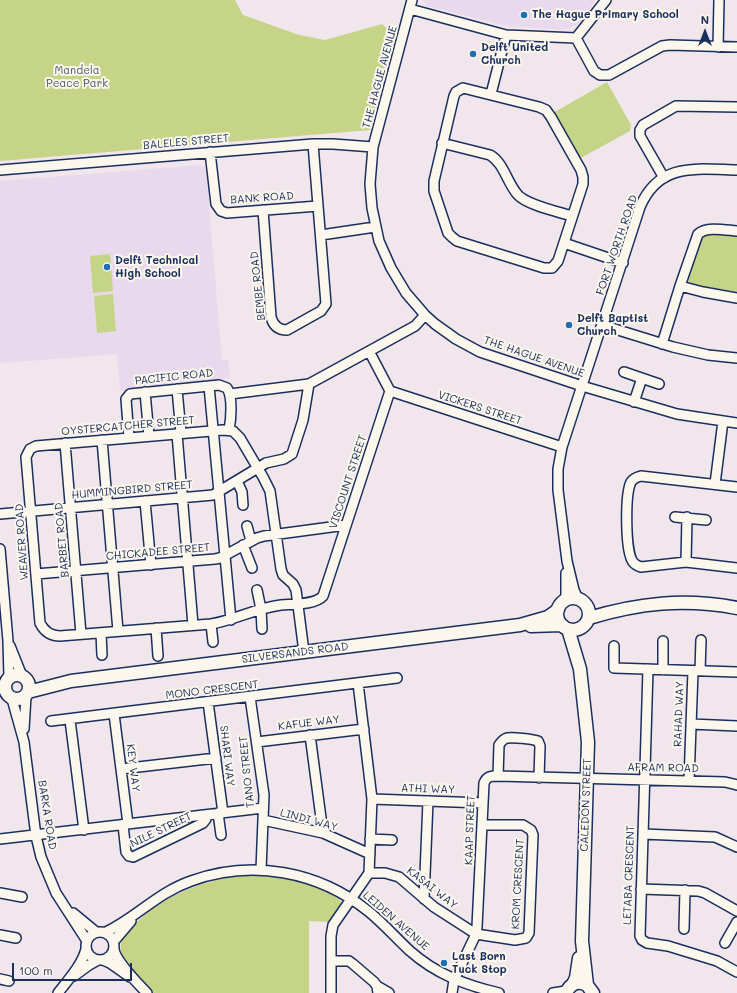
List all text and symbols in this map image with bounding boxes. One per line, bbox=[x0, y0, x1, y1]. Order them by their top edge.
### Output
place label: The Hague Primary School bbox=[532, 8, 679, 22]
marker: The Hague Primary School bbox=[519, 10, 529, 20]
north arrow bbox=[685, 12, 725, 52]
text: N bbox=[701, 12, 709, 27]
street label: THE HAGUE AVENUE bbox=[360, 24, 400, 130]
place label: Delft United Church bbox=[481, 41, 548, 67]
marker: Delft United Church bbox=[468, 49, 478, 59]
park label: Mandela Peace Park bbox=[46, 64, 108, 90]
street label: BALELES STREET bbox=[142, 132, 230, 152]
street label: BANK ROAD bbox=[230, 189, 294, 207]
street label: FORT WORTH ROAD bbox=[594, 193, 640, 297]
street label: BEMBE ROAD bbox=[248, 251, 268, 321]
place label: Delft Technical High School bbox=[115, 254, 198, 280]
marker: Delft Technical High School bbox=[102, 262, 112, 272]
place label: Delft Baptist Church bbox=[577, 312, 648, 338]
marker: Delft Baptist Church bbox=[564, 320, 574, 330]
street label: THE HAGUE AVENUE bbox=[482, 334, 586, 380]
street label: PACIFIC ROAD bbox=[134, 366, 214, 388]
street label: VICKERS STREET bbox=[436, 388, 524, 428]
street label: OYSTERCATCHER STREET bbox=[61, 414, 195, 438]
street label: VISCOUNT STREET bbox=[327, 433, 369, 531]
street label: HUMMINGBIRD STREET bbox=[71, 478, 193, 502]
street label: BARBET ROAD bbox=[52, 502, 72, 578]
street label: WEAVER ROAD bbox=[13, 503, 31, 581]
street label: CHICKADEE STREET bbox=[105, 541, 211, 563]
street label: SILVERSANDS ROAD bbox=[241, 640, 349, 666]
street label: MONO CRESCENT bbox=[165, 678, 259, 702]
street label: RAHAD WAY bbox=[671, 681, 687, 747]
street label: KAFUE WAY bbox=[277, 713, 341, 733]
street label: SHARI WAY bbox=[217, 725, 237, 787]
street label: TANO STREET bbox=[237, 735, 257, 809]
street label: KEY WAY bbox=[124, 743, 142, 793]
street label: CALEDON STREET bbox=[578, 758, 594, 852]
street label: AFRAM ROAD bbox=[627, 761, 699, 775]
street label: BARKA ROAD bbox=[35, 779, 59, 851]
street label: ATHI WAY bbox=[401, 781, 455, 797]
street label: KAAP STREET bbox=[462, 795, 478, 865]
street label: LINDI WAY bbox=[279, 806, 339, 834]
street label: NILE STREET bbox=[128, 809, 194, 851]
street label: LETABA CRESCENT bbox=[621, 825, 637, 925]
street label: KROM CRESCENT bbox=[509, 838, 527, 930]
street label: KASAI WAY bbox=[404, 864, 460, 912]
street label: LEIDEN AVENUE bbox=[360, 889, 432, 953]
place label: Last Born Tuck Stop bbox=[452, 950, 507, 976]
scale bar bbox=[14, 955, 134, 981]
marker: Last Born Tuck Stop bbox=[439, 958, 449, 968]
text: 100 m bbox=[19, 962, 53, 978]

